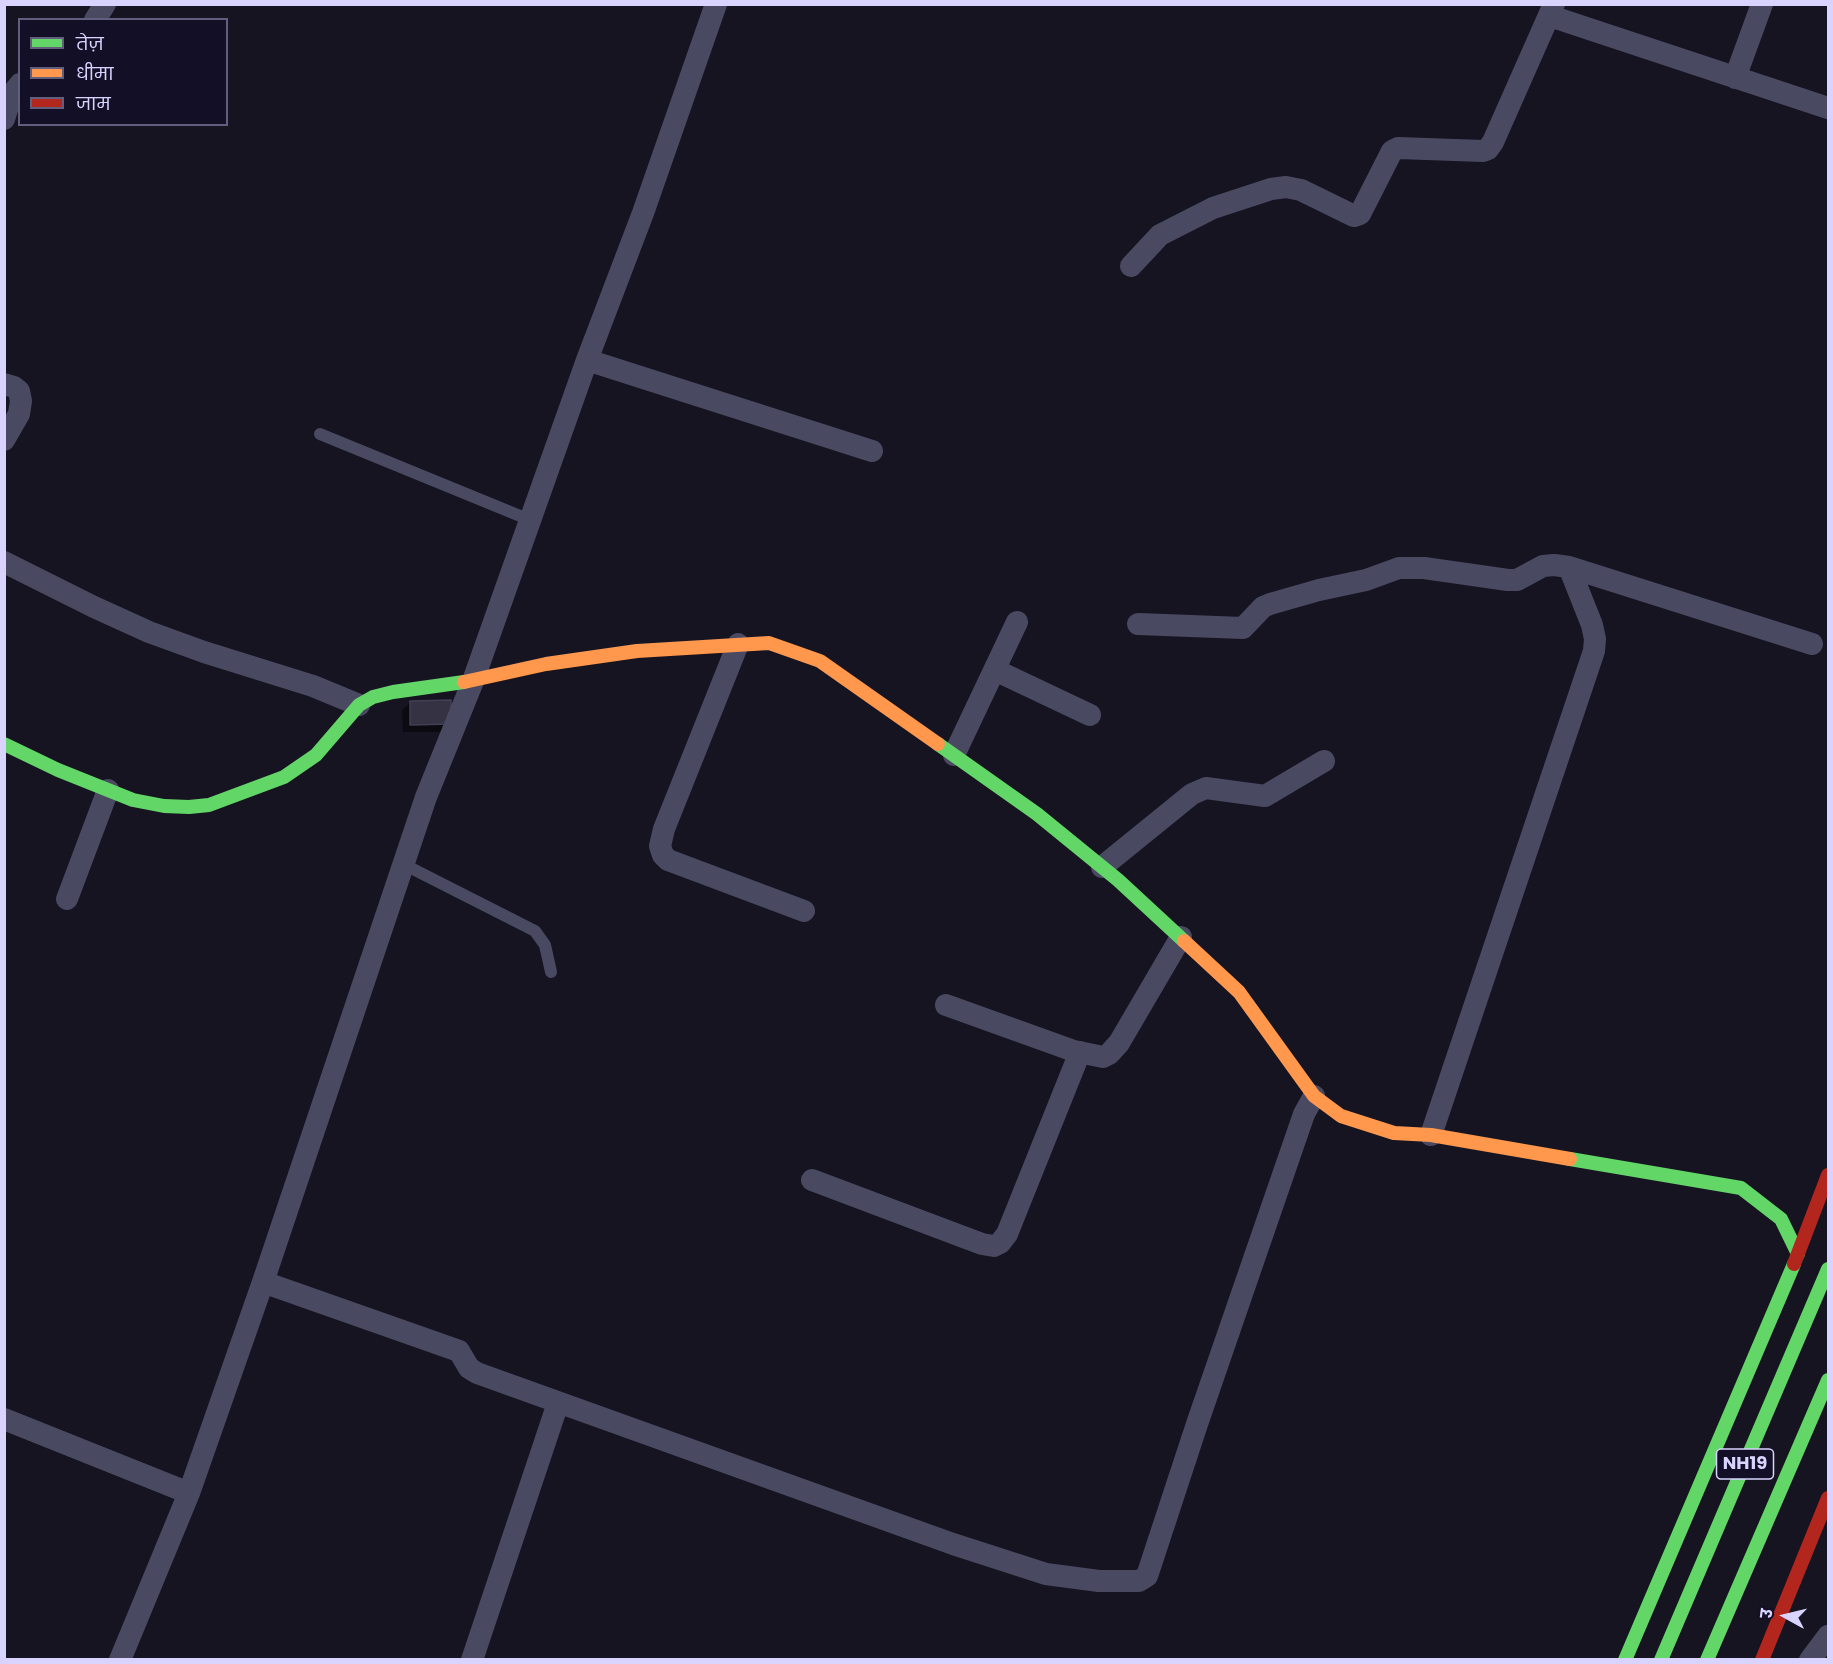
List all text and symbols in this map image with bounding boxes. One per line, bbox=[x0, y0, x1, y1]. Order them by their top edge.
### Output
legend bbox=[18, 18, 228, 126]
text: तेज़ bbox=[76, 31, 104, 56]
text: धीमा bbox=[76, 61, 114, 86]
text: जाम bbox=[76, 91, 111, 116]
road number: NH19 bbox=[1716, 1449, 1774, 1479]
north arrow bbox=[1755, 1586, 1815, 1646]
text: उ bbox=[1755, 1607, 1779, 1620]

